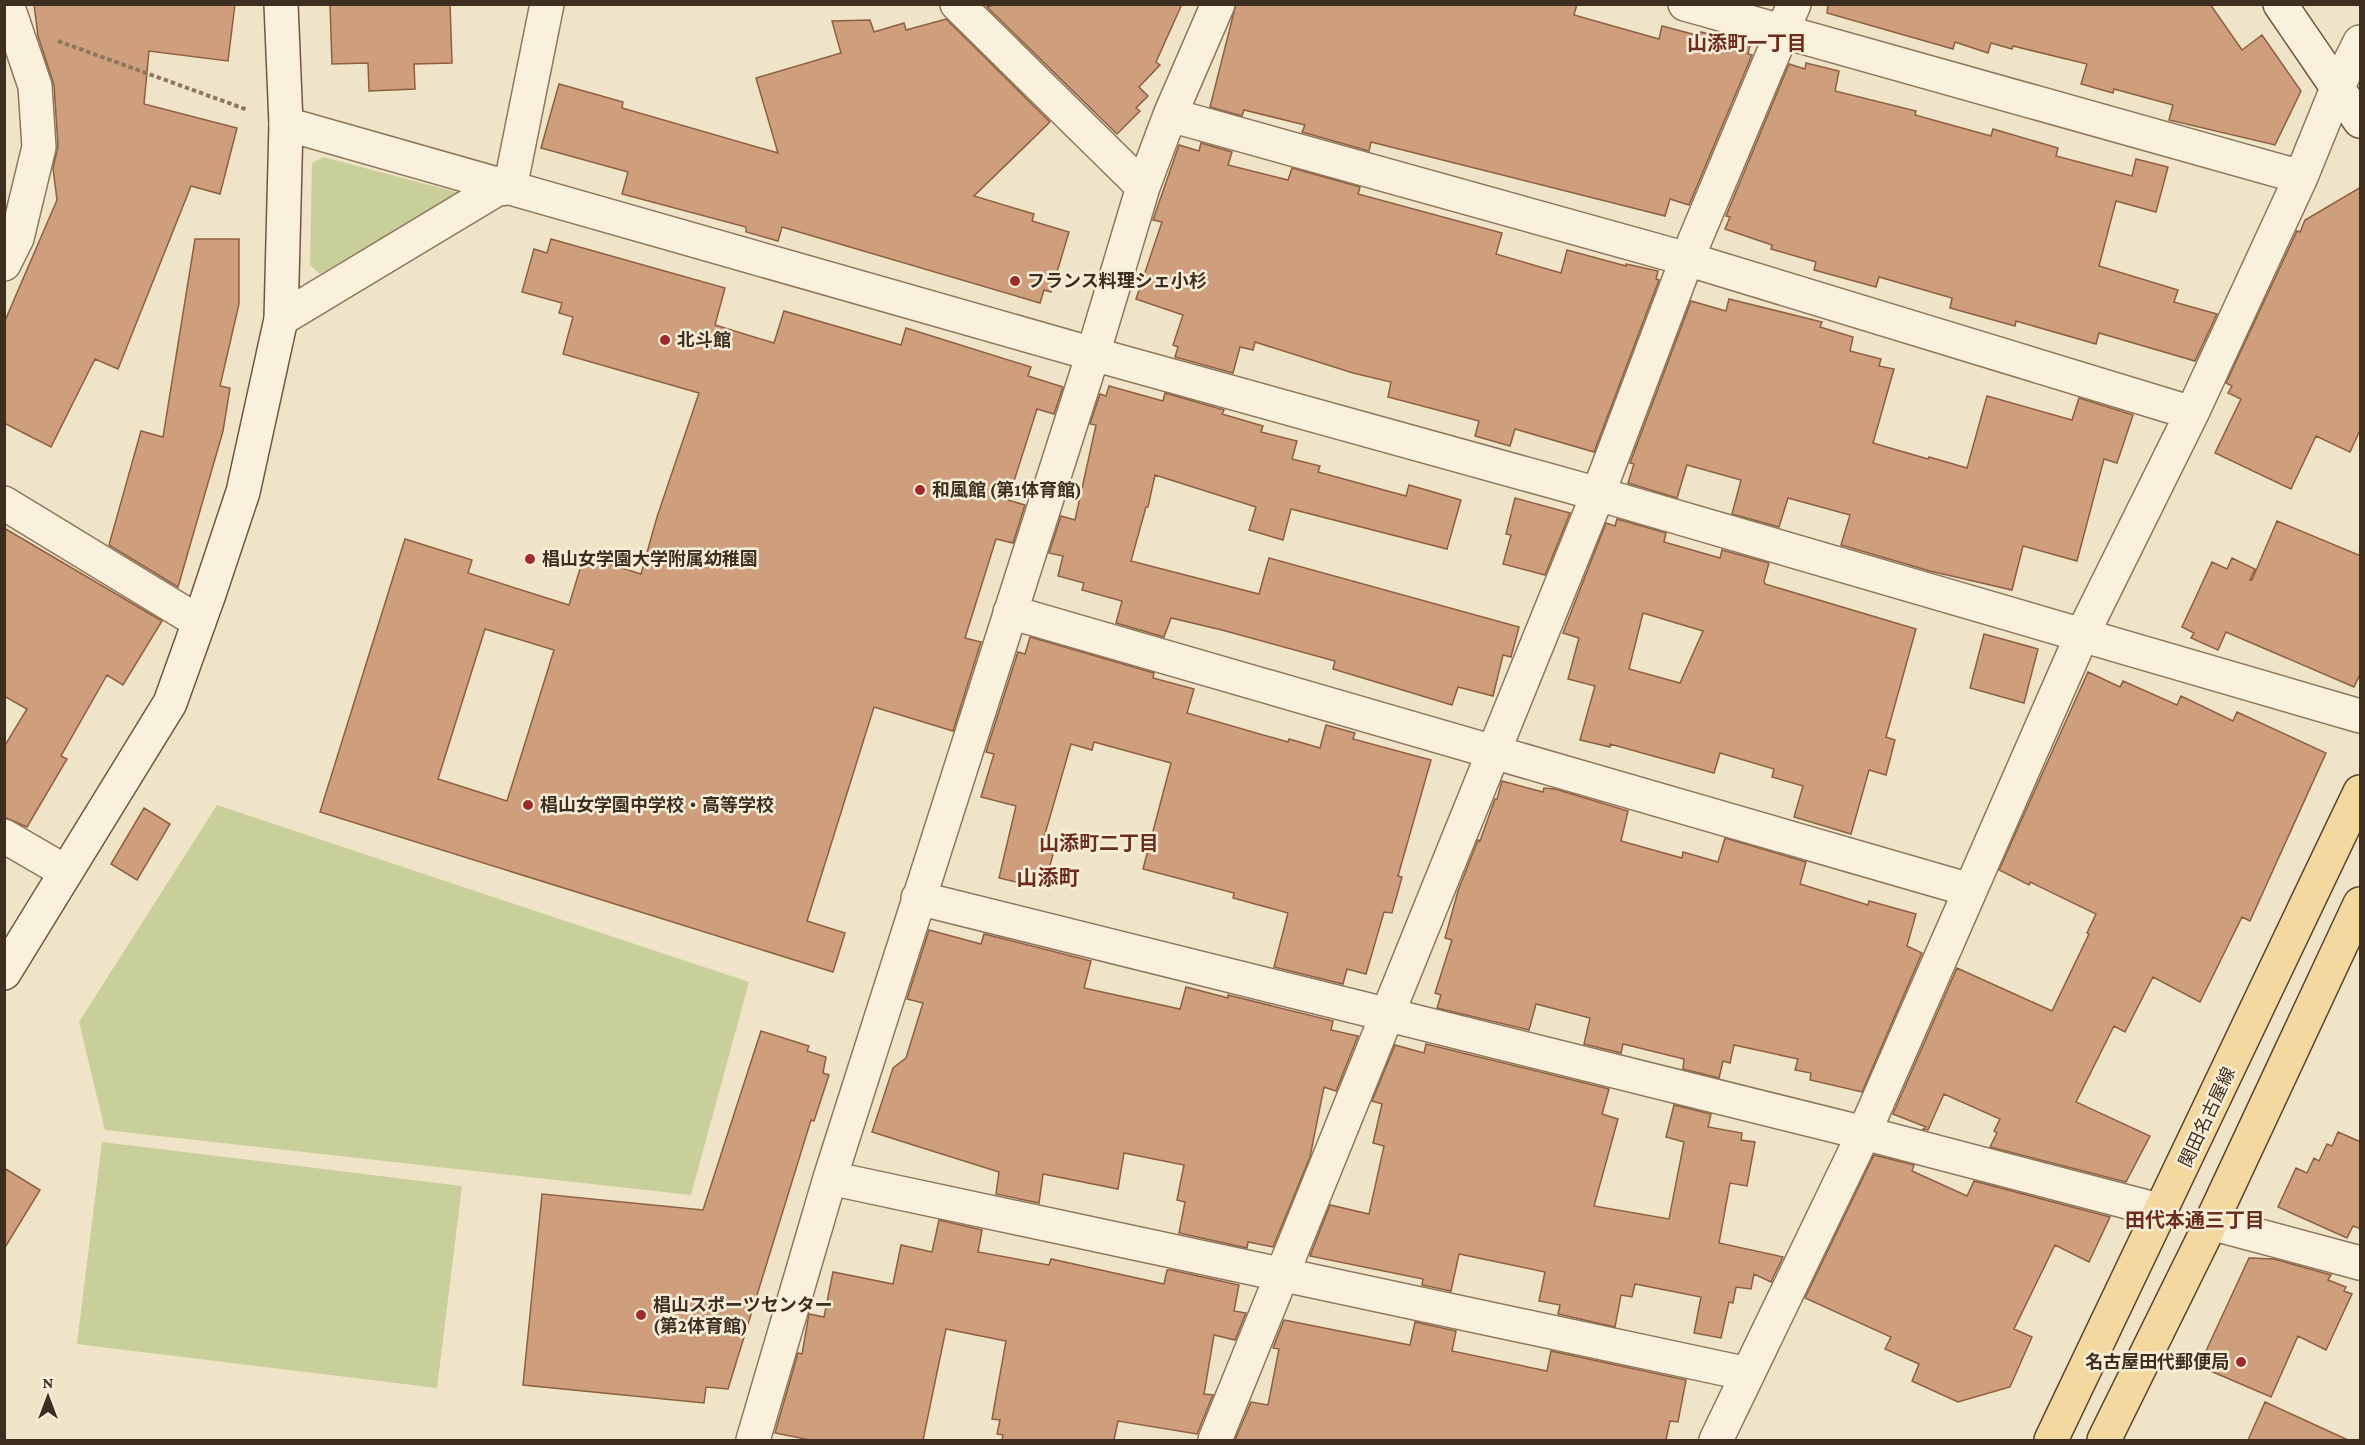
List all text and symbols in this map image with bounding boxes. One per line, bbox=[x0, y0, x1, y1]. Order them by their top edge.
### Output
district label: 山添町一丁目 bbox=[1687, 32, 1807, 54]
place label: フランス料理シェ小杉 bbox=[1027, 271, 1207, 291]
marker: フランス料理シェ小杉 bbox=[1008, 274, 1022, 288]
place label: 北斗館 bbox=[677, 330, 731, 350]
marker: 北斗館 bbox=[658, 333, 672, 347]
place label: 和風館 (第1体育館) bbox=[932, 480, 1082, 501]
marker: 和風館 (第1体育館) bbox=[913, 483, 927, 497]
place label: 椙山女学園大学附属幼稚園 bbox=[542, 549, 758, 569]
marker: 椙山女学園大学附属幼稚園 bbox=[523, 552, 537, 566]
place label: 椙山女学園中学校・高等学校 bbox=[540, 795, 774, 815]
marker: 椙山女学園中学校・高等学校 bbox=[521, 798, 535, 812]
district label: 山添町二丁目 bbox=[1039, 832, 1159, 854]
district label: 山添町 bbox=[1017, 866, 1080, 890]
street label: 関田名古屋線 bbox=[2175, 1064, 2239, 1170]
district label: 田代本通三丁目 bbox=[2125, 1209, 2265, 1231]
place label: 椙山スポーツセンター (第2体育館) bbox=[653, 1295, 833, 1337]
marker: 椙山スポーツセンター (第2体育館) bbox=[634, 1308, 648, 1322]
place label: 名古屋田代郵便局 bbox=[2085, 1352, 2229, 1372]
marker: 名古屋田代郵便局 bbox=[2234, 1355, 2248, 1369]
north arrow bbox=[18, 1367, 78, 1427]
text: N bbox=[43, 1374, 54, 1391]

